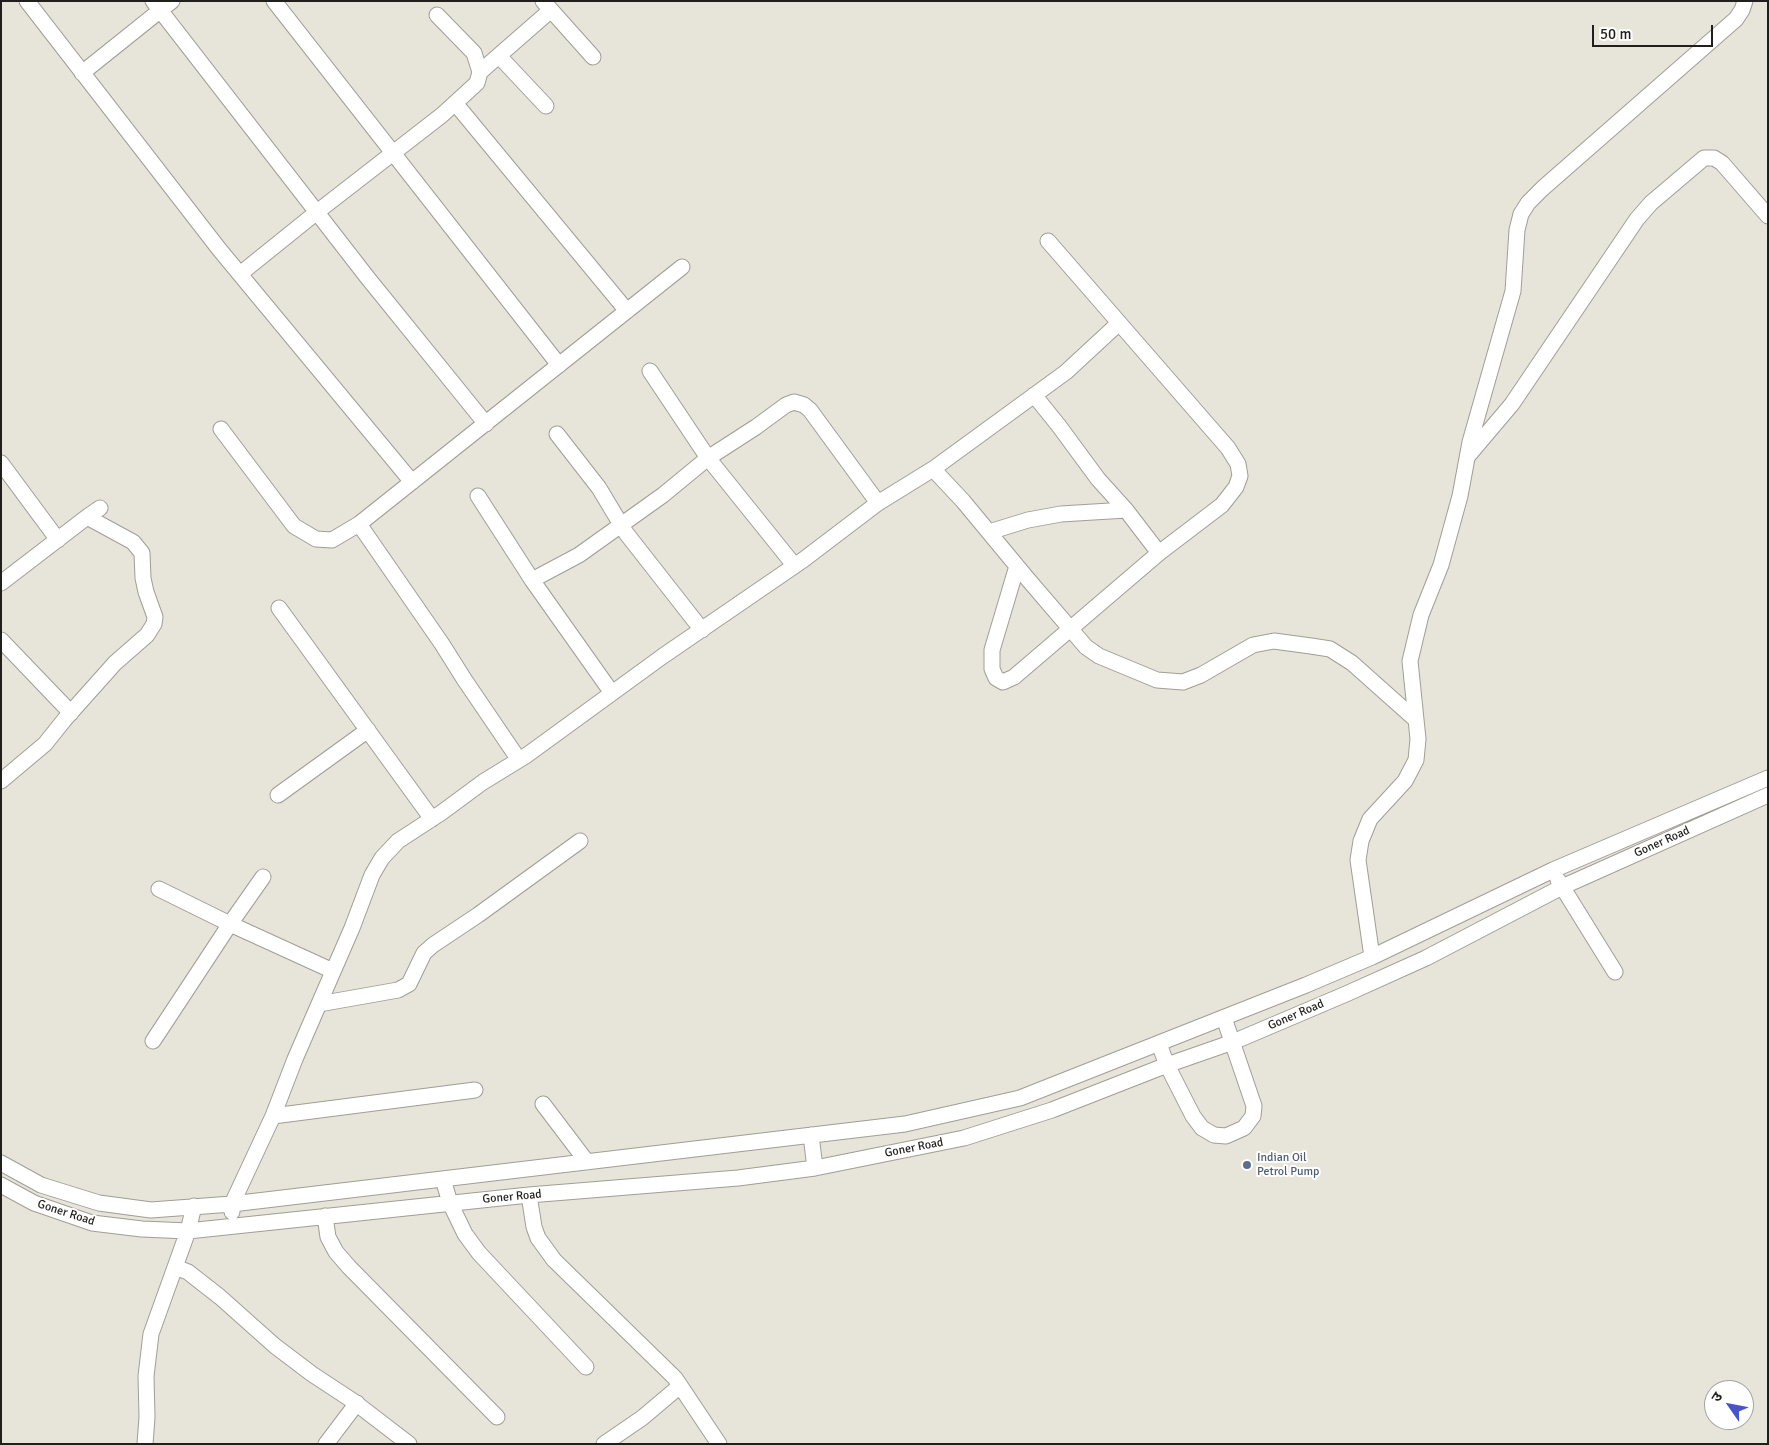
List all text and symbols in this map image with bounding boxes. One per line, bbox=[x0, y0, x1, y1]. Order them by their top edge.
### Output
scale bar bbox=[1594, 15, 1715, 47]
text: 50 m bbox=[1600, 25, 1631, 43]
street label: Goner Road bbox=[1632, 823, 1692, 861]
street label: Goner Road bbox=[1266, 997, 1326, 1033]
street label: Goner Road bbox=[884, 1135, 944, 1161]
place label: Indian Oil Petrol Pump bbox=[1257, 1151, 1319, 1179]
marker: Indian Oil Petrol Pump bbox=[1241, 1159, 1253, 1171]
street label: Goner Road bbox=[482, 1187, 542, 1207]
street label: Goner Road bbox=[36, 1197, 96, 1229]
north arrow bbox=[1704, 1380, 1754, 1430]
text: उ bbox=[1707, 1389, 1726, 1405]

